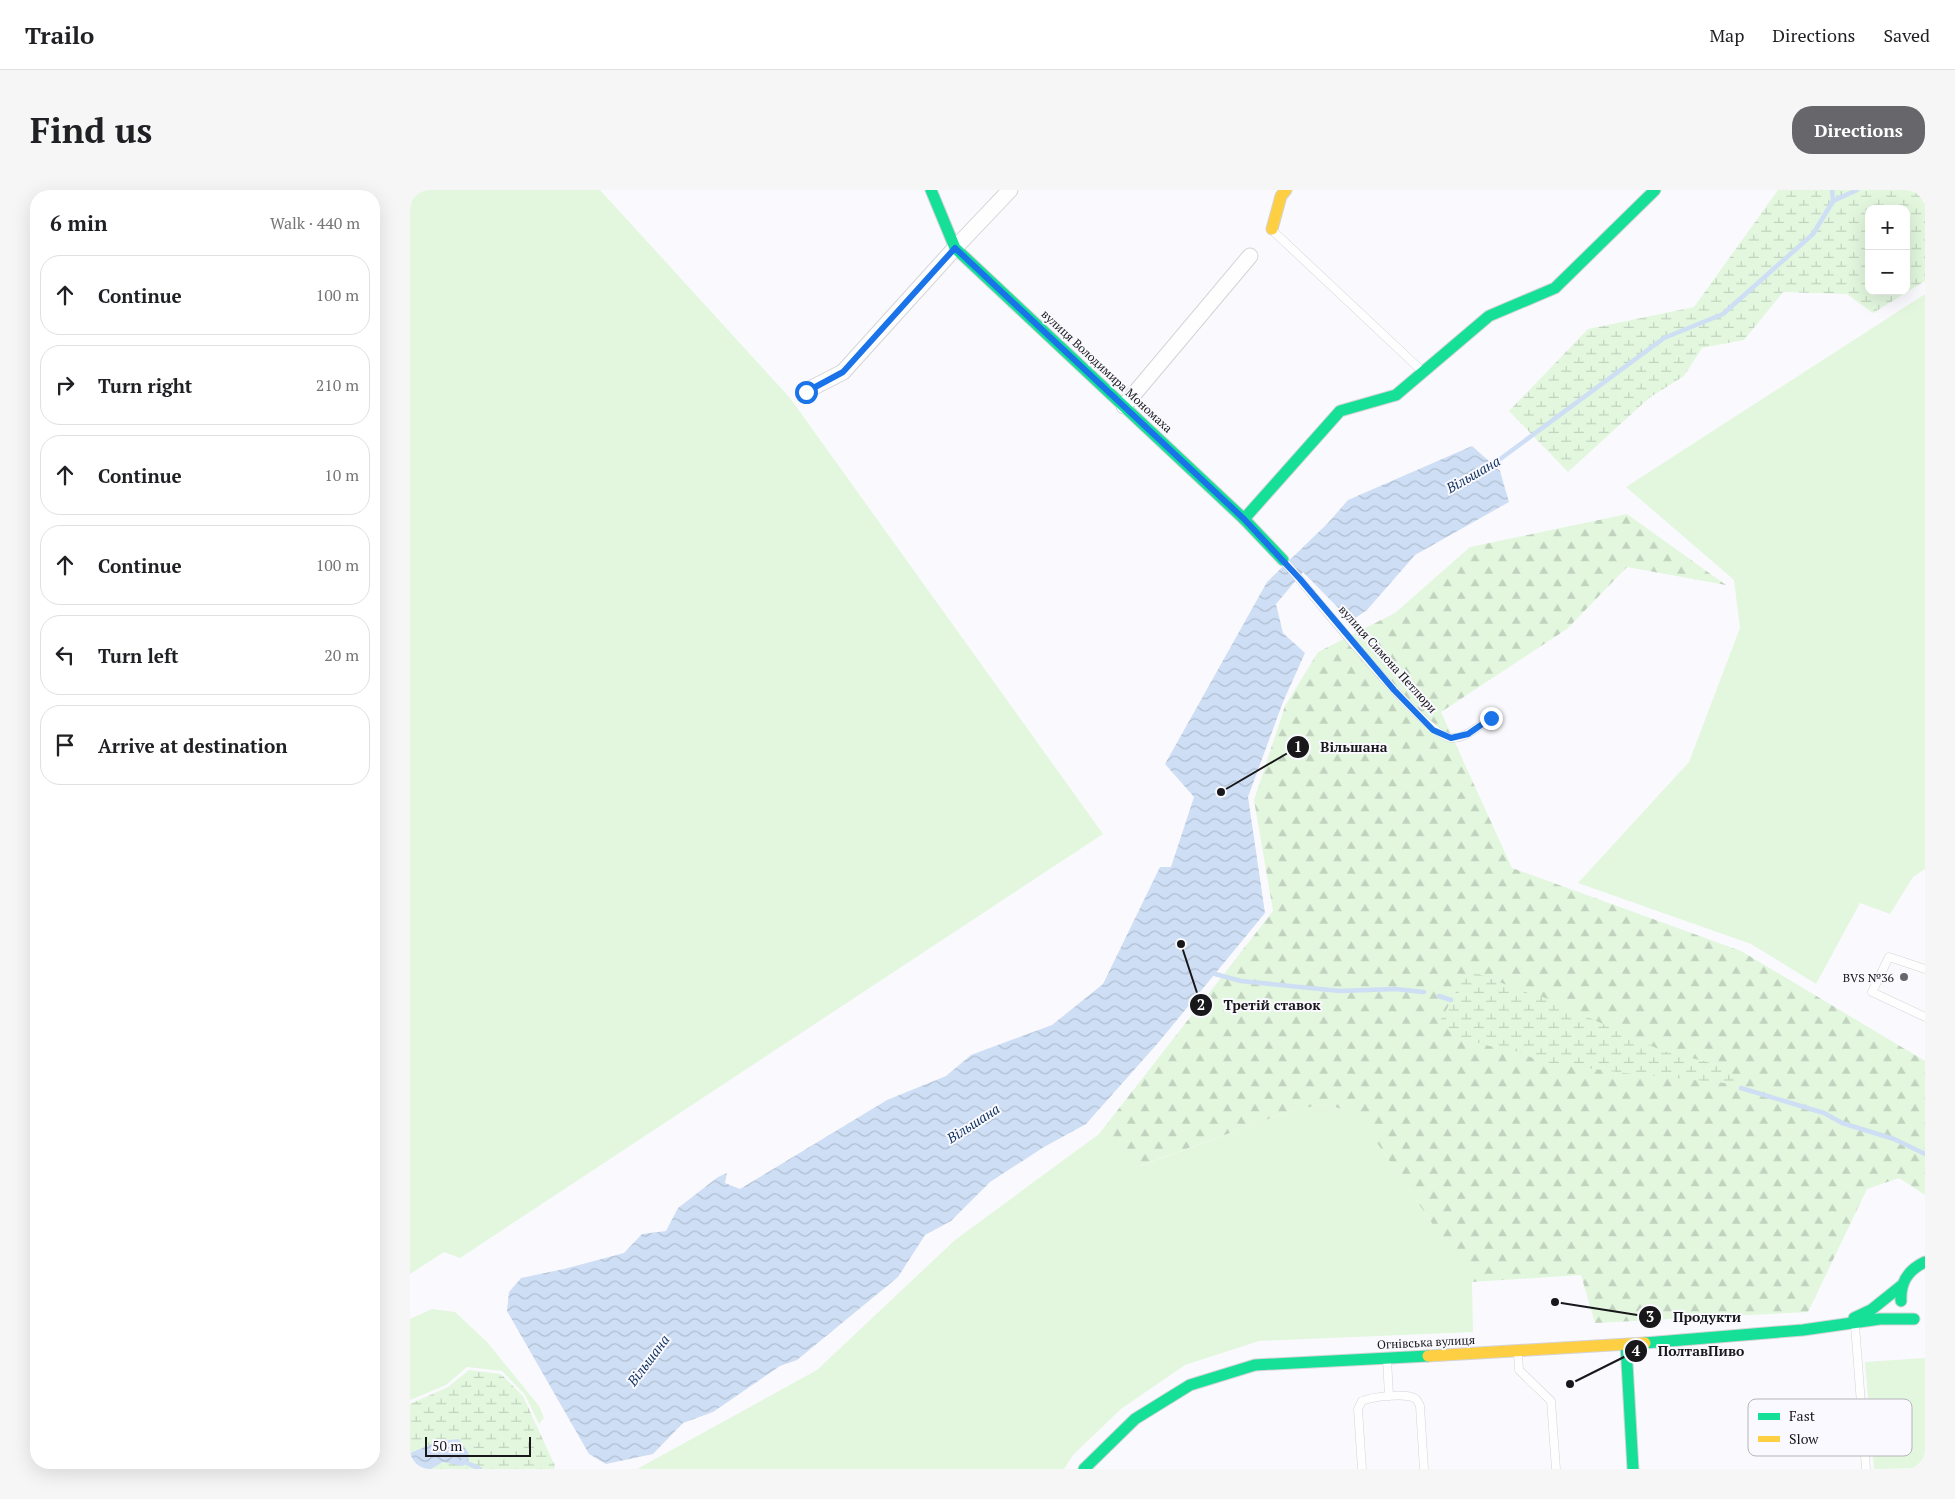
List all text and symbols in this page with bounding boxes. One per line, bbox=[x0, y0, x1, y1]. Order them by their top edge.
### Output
text: Trailo bbox=[25, 19, 94, 51]
text: Map bbox=[1709, 23, 1744, 47]
text: Directions bbox=[1772, 23, 1855, 47]
text: Saved bbox=[1883, 23, 1930, 47]
button: Directions bbox=[1792, 106, 1925, 154]
text: Find us bbox=[30, 107, 152, 153]
map controls bbox=[1865, 205, 1910, 295]
button: + bbox=[1865, 205, 1910, 250]
text: 6 min bbox=[50, 209, 107, 237]
text: Walk · 440 m bbox=[270, 212, 360, 234]
button: − bbox=[1865, 250, 1910, 295]
icon: ahead bbox=[51, 281, 79, 309]
text: Continue bbox=[98, 283, 182, 308]
text: 100 m bbox=[316, 284, 359, 306]
street label: вулиця Володимира Мономаха bbox=[1038, 306, 1176, 436]
icon: right bbox=[51, 371, 79, 399]
text: Turn right bbox=[98, 373, 192, 398]
text: 210 m bbox=[316, 374, 359, 396]
route start bbox=[795, 381, 818, 404]
water label: Вільшана bbox=[1442, 451, 1503, 498]
icon: ahead bbox=[51, 461, 79, 489]
text: Continue bbox=[98, 463, 182, 488]
text: 10 m bbox=[324, 464, 359, 486]
icon: ahead bbox=[51, 551, 79, 579]
text: Continue bbox=[98, 553, 182, 578]
text: 100 m bbox=[316, 554, 359, 576]
street label: вулиця Симона Петлюри bbox=[1336, 602, 1440, 716]
icon: left bbox=[51, 641, 79, 669]
text: Turn left bbox=[98, 643, 179, 668]
text: 20 m bbox=[324, 644, 359, 666]
route end bbox=[1480, 707, 1503, 730]
icon: arrive bbox=[51, 731, 79, 759]
callout: Вільшана bbox=[1285, 732, 1397, 761]
text: Arrive at destination bbox=[98, 733, 287, 758]
text: 1 bbox=[1294, 736, 1302, 756]
text: Вільшана bbox=[1320, 737, 1388, 756]
place label: BVS №36 bbox=[1843, 970, 1895, 985]
marker: BVS №36 bbox=[1898, 971, 1910, 983]
callout: Третій ставок bbox=[1189, 990, 1331, 1019]
text: 2 bbox=[1197, 994, 1205, 1014]
text: Третій ставок bbox=[1223, 995, 1321, 1014]
water label: Вільшана bbox=[942, 1099, 1003, 1148]
callout: Продукти bbox=[1638, 1303, 1751, 1332]
text: 3 bbox=[1646, 1306, 1654, 1326]
text: Продукти bbox=[1673, 1307, 1741, 1326]
water label: Вільшана bbox=[622, 1331, 673, 1390]
street label: Огнівська вулиця bbox=[1377, 1332, 1475, 1352]
callout: ПолтавПиво bbox=[1623, 1336, 1755, 1365]
text: 4 bbox=[1632, 1340, 1641, 1360]
text: ПолтавПиво bbox=[1658, 1341, 1744, 1360]
legend bbox=[1748, 1399, 1912, 1456]
text: Fast bbox=[1789, 1406, 1816, 1425]
text: Slow bbox=[1789, 1429, 1819, 1448]
scale bar bbox=[425, 1434, 531, 1457]
text: 50 m bbox=[432, 1436, 462, 1455]

